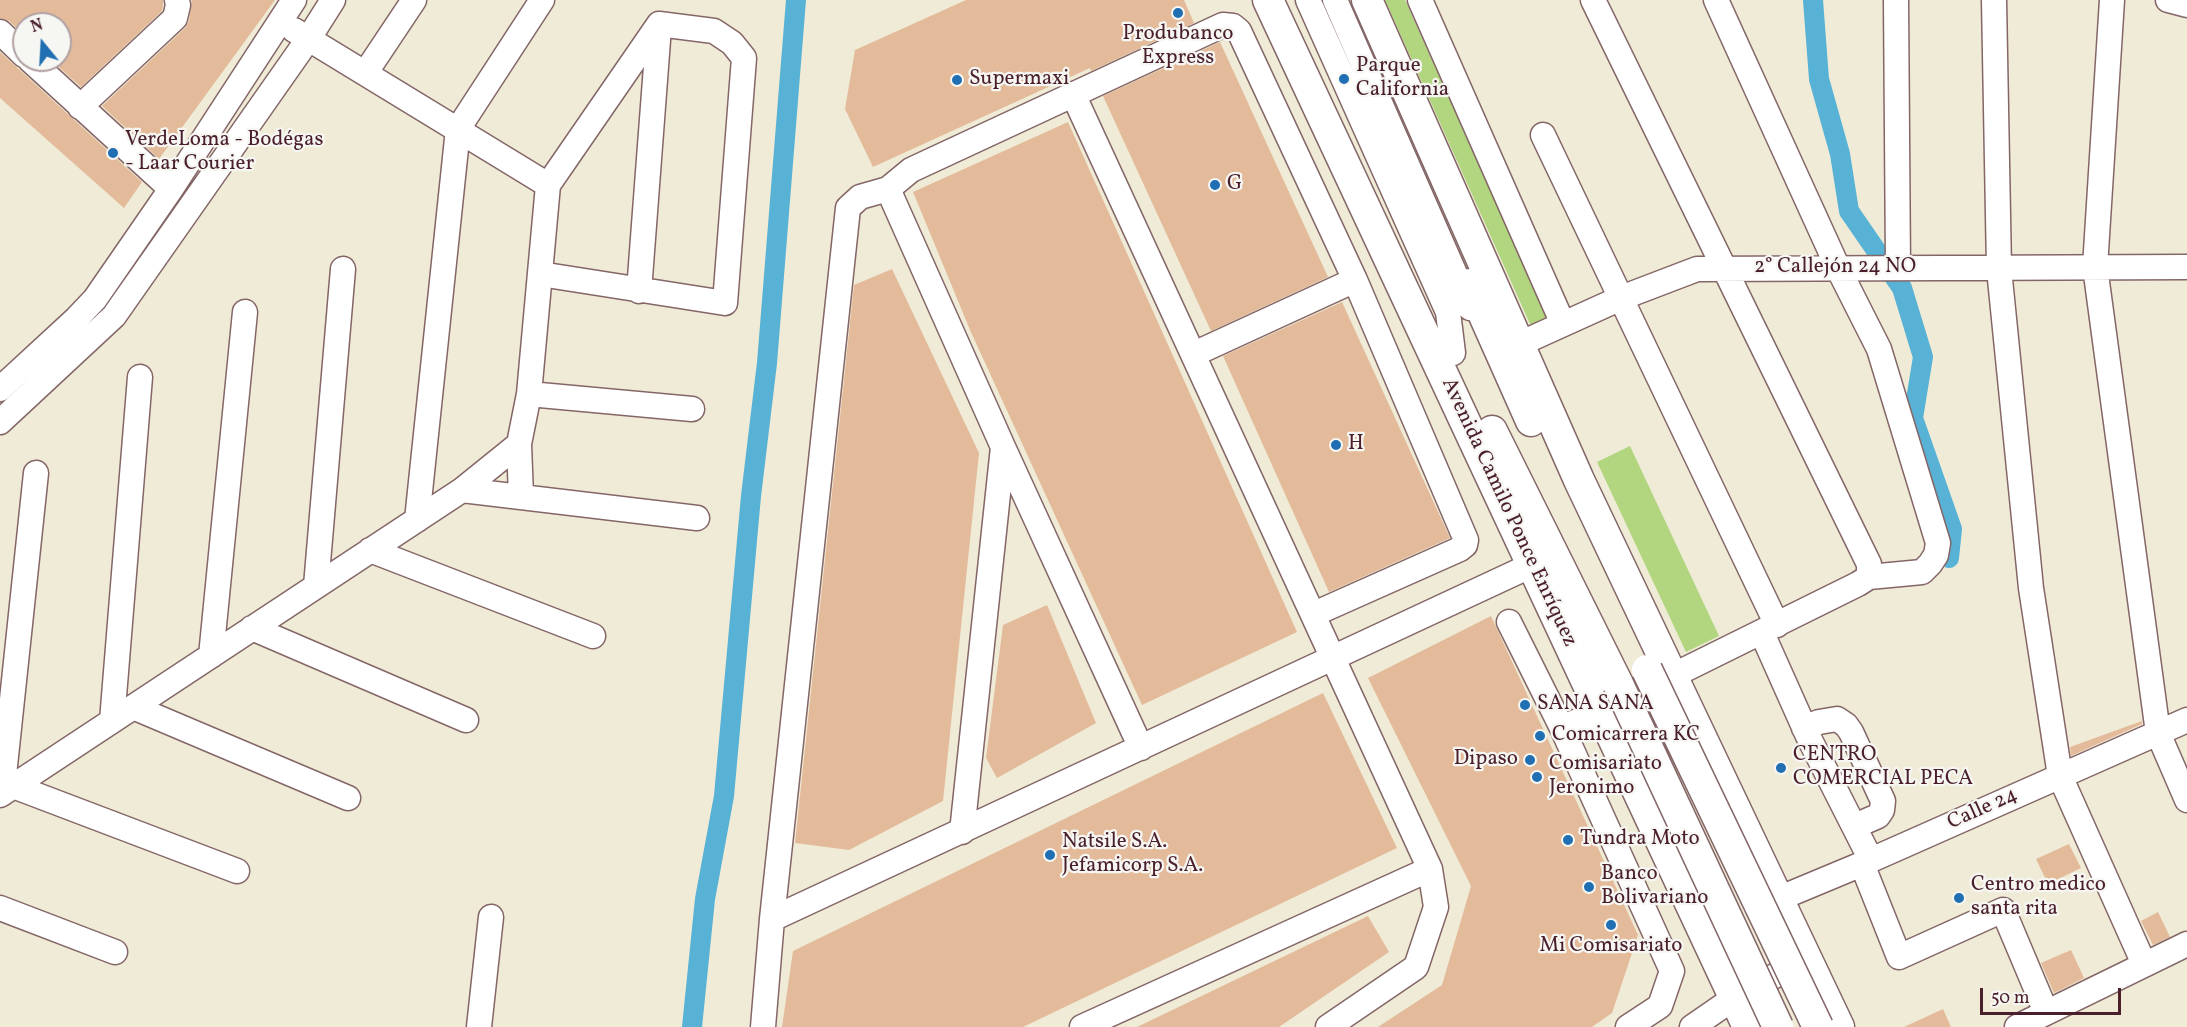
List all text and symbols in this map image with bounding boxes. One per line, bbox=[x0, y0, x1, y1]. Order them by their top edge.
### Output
marker: Produbanco Express bbox=[1171, 6, 1185, 20]
north arrow bbox=[12, 12, 72, 72]
text: N bbox=[28, 15, 46, 39]
place label: Produbanco Express bbox=[1123, 22, 1233, 72]
place label: Parque California bbox=[1356, 54, 1449, 104]
place label: Supermaxi bbox=[969, 67, 1069, 93]
marker: Parque California bbox=[1337, 72, 1351, 86]
marker: Supermaxi bbox=[950, 73, 964, 87]
place label: VerdeLoma - Bodégas - Laar Courier bbox=[125, 128, 323, 178]
marker: VerdeLoma - Bodégas - Laar Courier bbox=[106, 146, 120, 160]
place label: G bbox=[1227, 172, 1242, 198]
marker: G bbox=[1208, 178, 1222, 192]
street label: 2° Callejón 24 NO bbox=[1754, 255, 1916, 281]
street label: Avenida Camilo Ponce Enríquez bbox=[1435, 375, 1581, 651]
place label: H bbox=[1348, 432, 1364, 458]
marker: H bbox=[1329, 438, 1343, 452]
place label: SANA SANA bbox=[1537, 692, 1654, 718]
marker: SANA SANA bbox=[1518, 698, 1532, 712]
place label: Comicarrera KC bbox=[1552, 723, 1700, 749]
marker: Comicarrera KC bbox=[1533, 729, 1547, 743]
place label: CENTRO COMERCIAL PECA bbox=[1793, 743, 1973, 793]
place label: Dipaso bbox=[1454, 747, 1518, 773]
place label: Comisariato Jeronimo bbox=[1549, 752, 1662, 802]
marker: Dipaso bbox=[1523, 753, 1537, 767]
marker: CENTRO COMERCIAL PECA bbox=[1774, 761, 1788, 775]
marker: Comisariato Jeronimo bbox=[1530, 770, 1544, 784]
street label: Calle 24 bbox=[1944, 783, 2022, 837]
place label: Tundra Moto bbox=[1580, 827, 1700, 853]
place label: Natsile S.A. Jefamicorp S.A. bbox=[1062, 830, 1203, 880]
marker: Tundra Moto bbox=[1561, 833, 1575, 847]
marker: Natsile S.A. Jefamicorp S.A. bbox=[1043, 848, 1057, 862]
place label: Banco Bolivariano bbox=[1601, 862, 1708, 912]
place label: Centro medico santa rita bbox=[1971, 873, 2106, 923]
marker: Banco Bolivariano bbox=[1582, 880, 1596, 894]
marker: Centro medico santa rita bbox=[1952, 891, 1966, 905]
marker: Mi Comisariato bbox=[1604, 918, 1618, 932]
place label: Mi Comisariato bbox=[1540, 934, 1682, 960]
scale bar bbox=[1983, 976, 2124, 1014]
text: 50 m bbox=[1991, 986, 2030, 1011]

